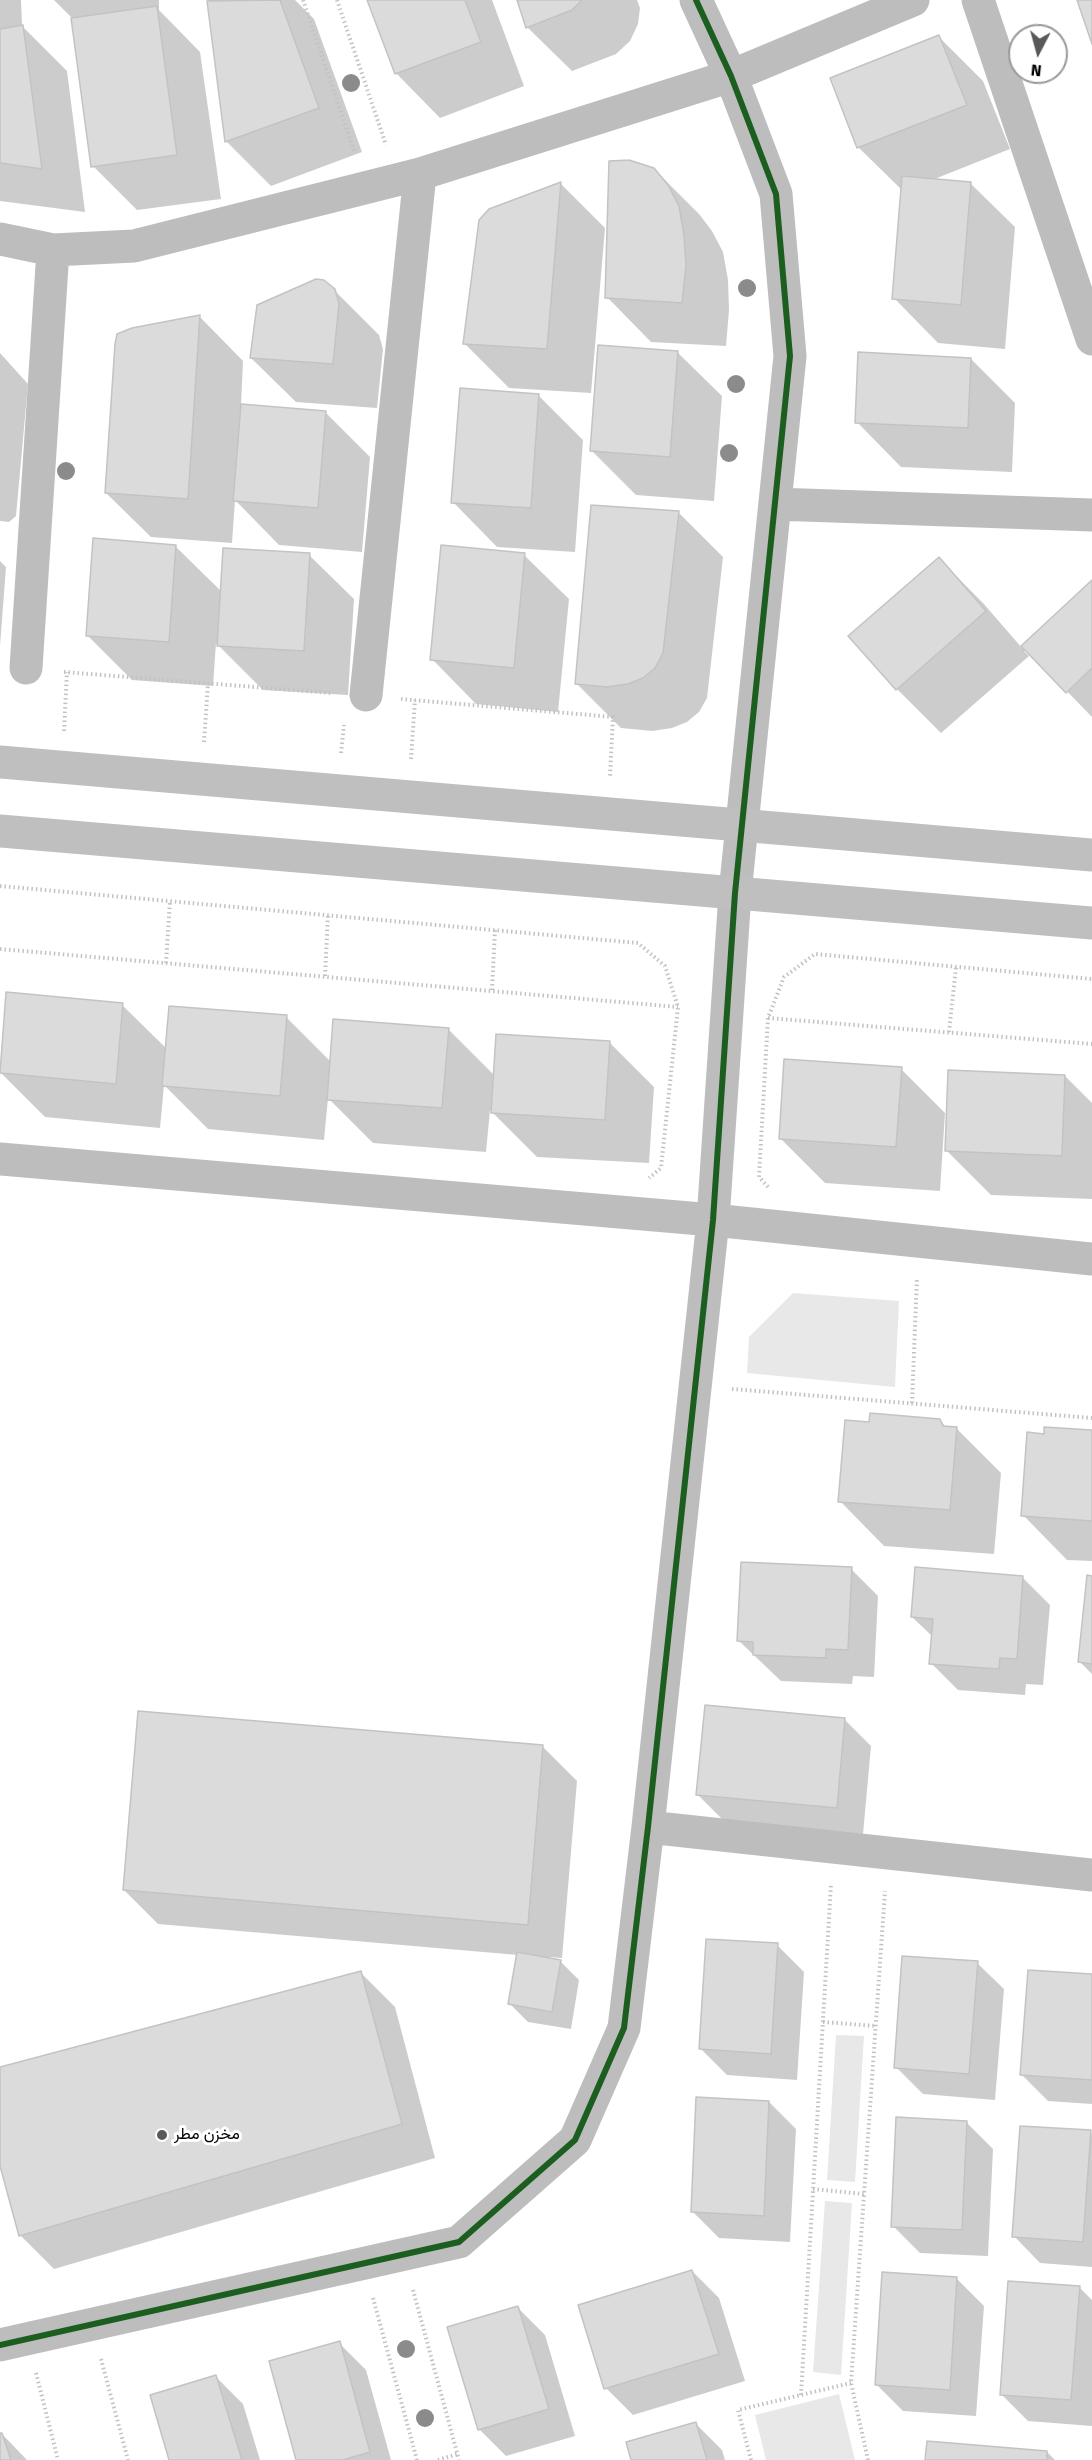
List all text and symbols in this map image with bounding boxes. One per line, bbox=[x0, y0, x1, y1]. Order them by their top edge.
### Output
north arrow bbox=[1008, 24, 1068, 84]
text: N bbox=[1030, 60, 1043, 80]
place label: مخزن مطر bbox=[174, 2125, 240, 2145]
marker: مخزن مطر bbox=[155, 2128, 169, 2142]

